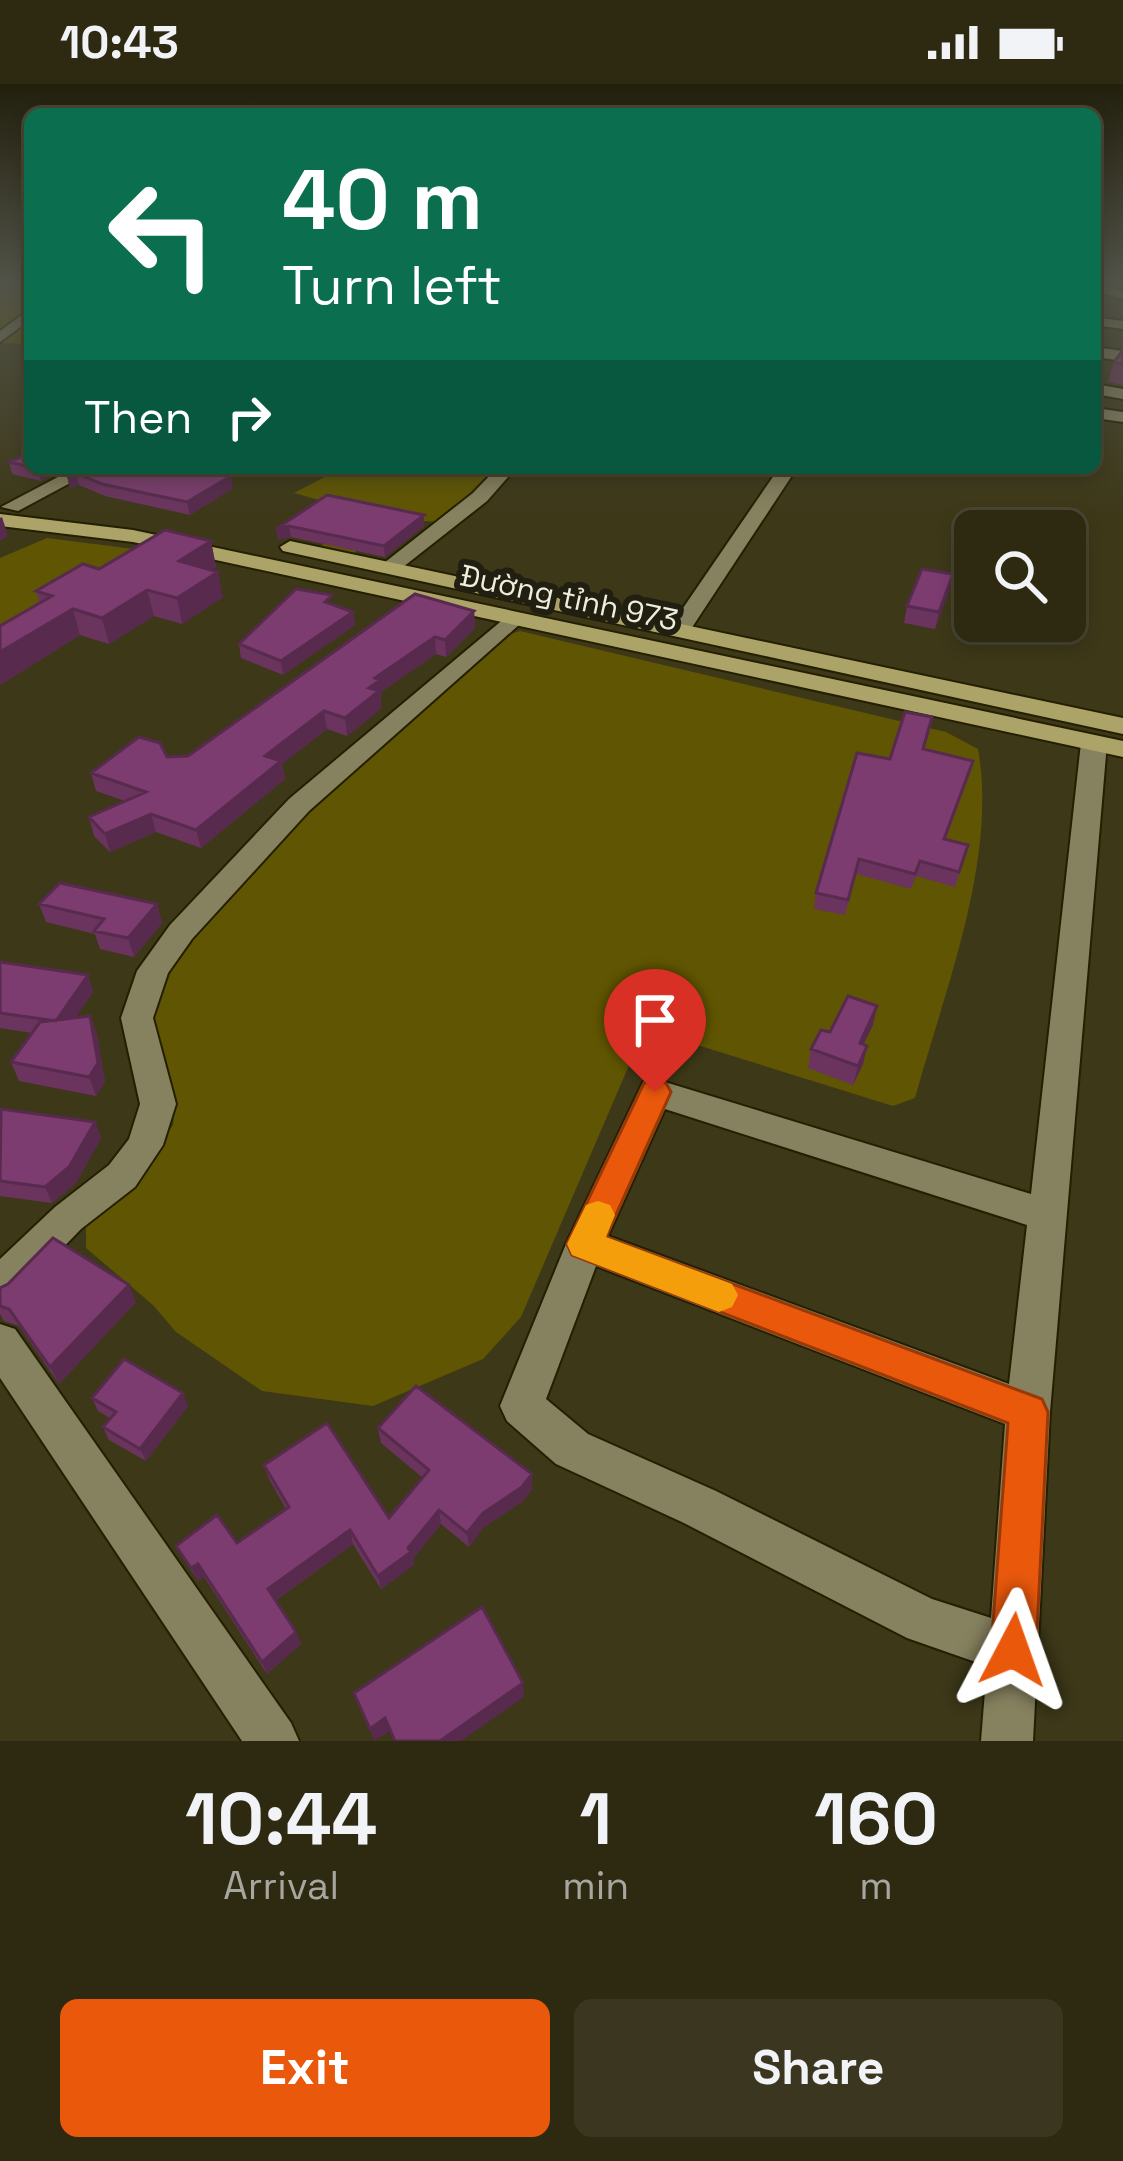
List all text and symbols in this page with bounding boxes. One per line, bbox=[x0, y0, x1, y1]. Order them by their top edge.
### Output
text: 10:43 bbox=[60, 14, 179, 71]
text: 40 m bbox=[282, 146, 483, 254]
icon: left bbox=[84, 156, 240, 312]
text: Turn left bbox=[282, 251, 502, 320]
icon: right bbox=[216, 384, 282, 450]
text: Then bbox=[84, 389, 192, 446]
map controls bbox=[954, 510, 1086, 642]
button: search bbox=[954, 510, 1086, 642]
street label: Đường tỉnh 973 bbox=[457, 555, 682, 640]
pin bbox=[604, 969, 706, 1092]
icon: arrive bbox=[622, 987, 688, 1053]
position arrow bbox=[950, 1587, 1076, 1713]
text: 10:44 bbox=[185, 1773, 377, 1865]
text: 1 bbox=[579, 1773, 612, 1865]
text: 160 bbox=[814, 1773, 938, 1865]
text: Arrival bbox=[223, 1861, 339, 1910]
text: min bbox=[562, 1861, 629, 1910]
text: m bbox=[859, 1861, 893, 1910]
button: Exit bbox=[60, 1999, 550, 2137]
button: Share bbox=[574, 1999, 1063, 2137]

